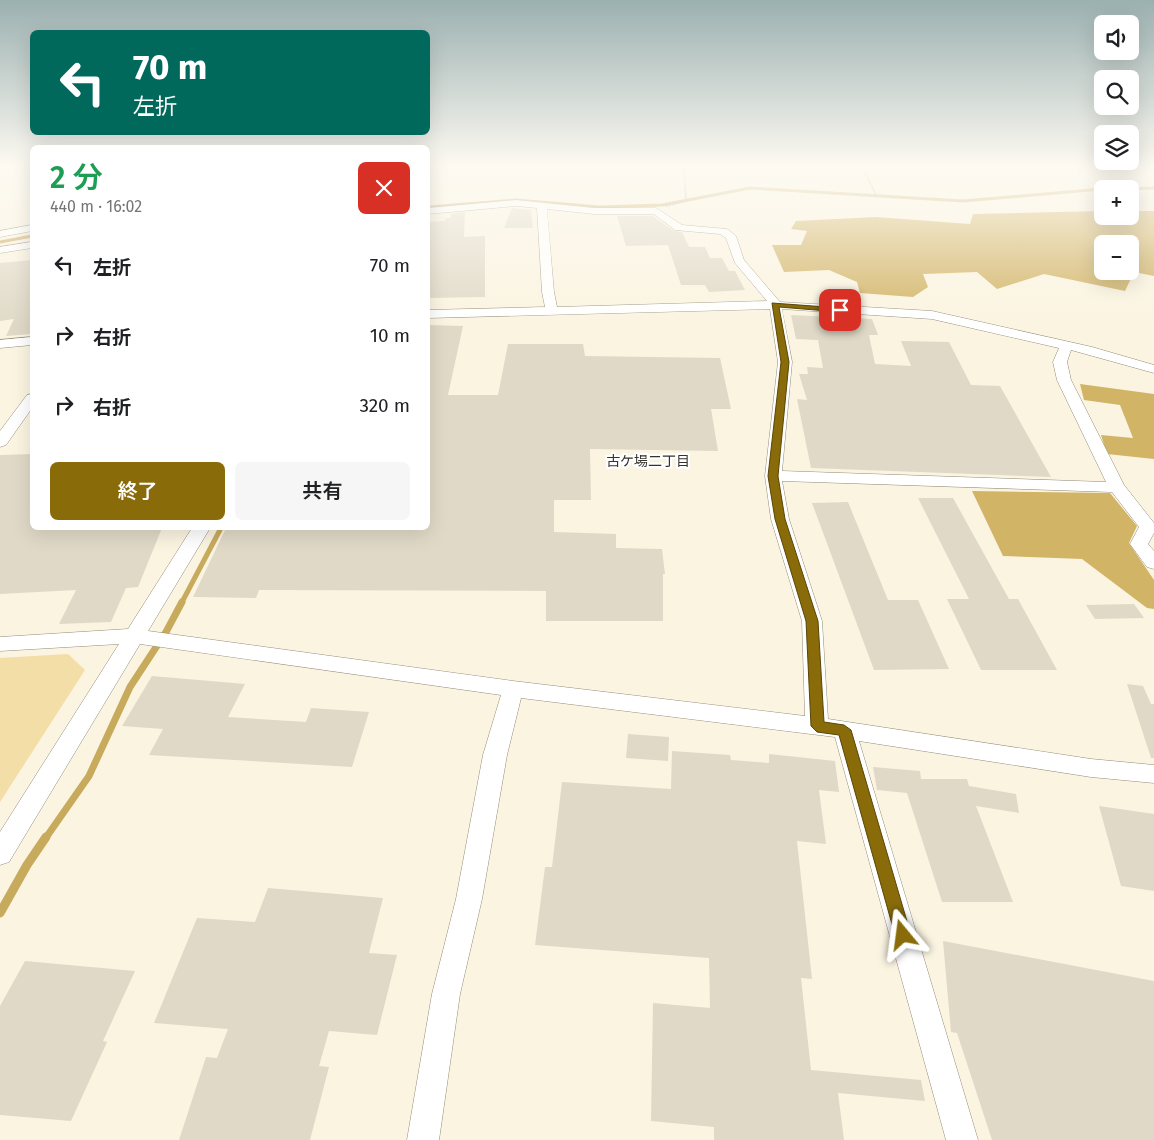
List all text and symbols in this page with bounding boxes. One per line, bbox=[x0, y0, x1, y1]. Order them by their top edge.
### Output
map controls bbox=[1094, 15, 1139, 280]
button: sound bbox=[1094, 15, 1139, 60]
text: 70 m bbox=[133, 46, 207, 88]
icon: left bbox=[50, 50, 115, 115]
button: search bbox=[1094, 70, 1139, 115]
text: 左折 bbox=[133, 93, 177, 120]
button: layers bbox=[1094, 125, 1139, 170]
text: 2 分 bbox=[50, 160, 103, 196]
button: close bbox=[358, 162, 410, 214]
button: + bbox=[1094, 180, 1139, 225]
text: 440 m · 16:02 bbox=[50, 197, 142, 216]
button: − bbox=[1094, 235, 1139, 280]
icon: left bbox=[50, 251, 78, 279]
text: 70 m bbox=[370, 254, 410, 277]
text: 左折 bbox=[93, 256, 131, 279]
pin bbox=[819, 289, 861, 331]
icon: arrive bbox=[826, 296, 854, 324]
icon: right bbox=[50, 321, 78, 349]
text: 10 m bbox=[370, 324, 410, 347]
text: 右折 bbox=[93, 326, 131, 349]
icon: right bbox=[50, 391, 78, 419]
text: 320 m bbox=[359, 394, 410, 417]
text: 右折 bbox=[93, 396, 131, 419]
district label: 古ケ場二丁目 bbox=[606, 453, 690, 470]
button: 終了 bbox=[50, 462, 225, 520]
button: 共有 bbox=[235, 462, 410, 520]
position arrow bbox=[876, 908, 928, 960]

